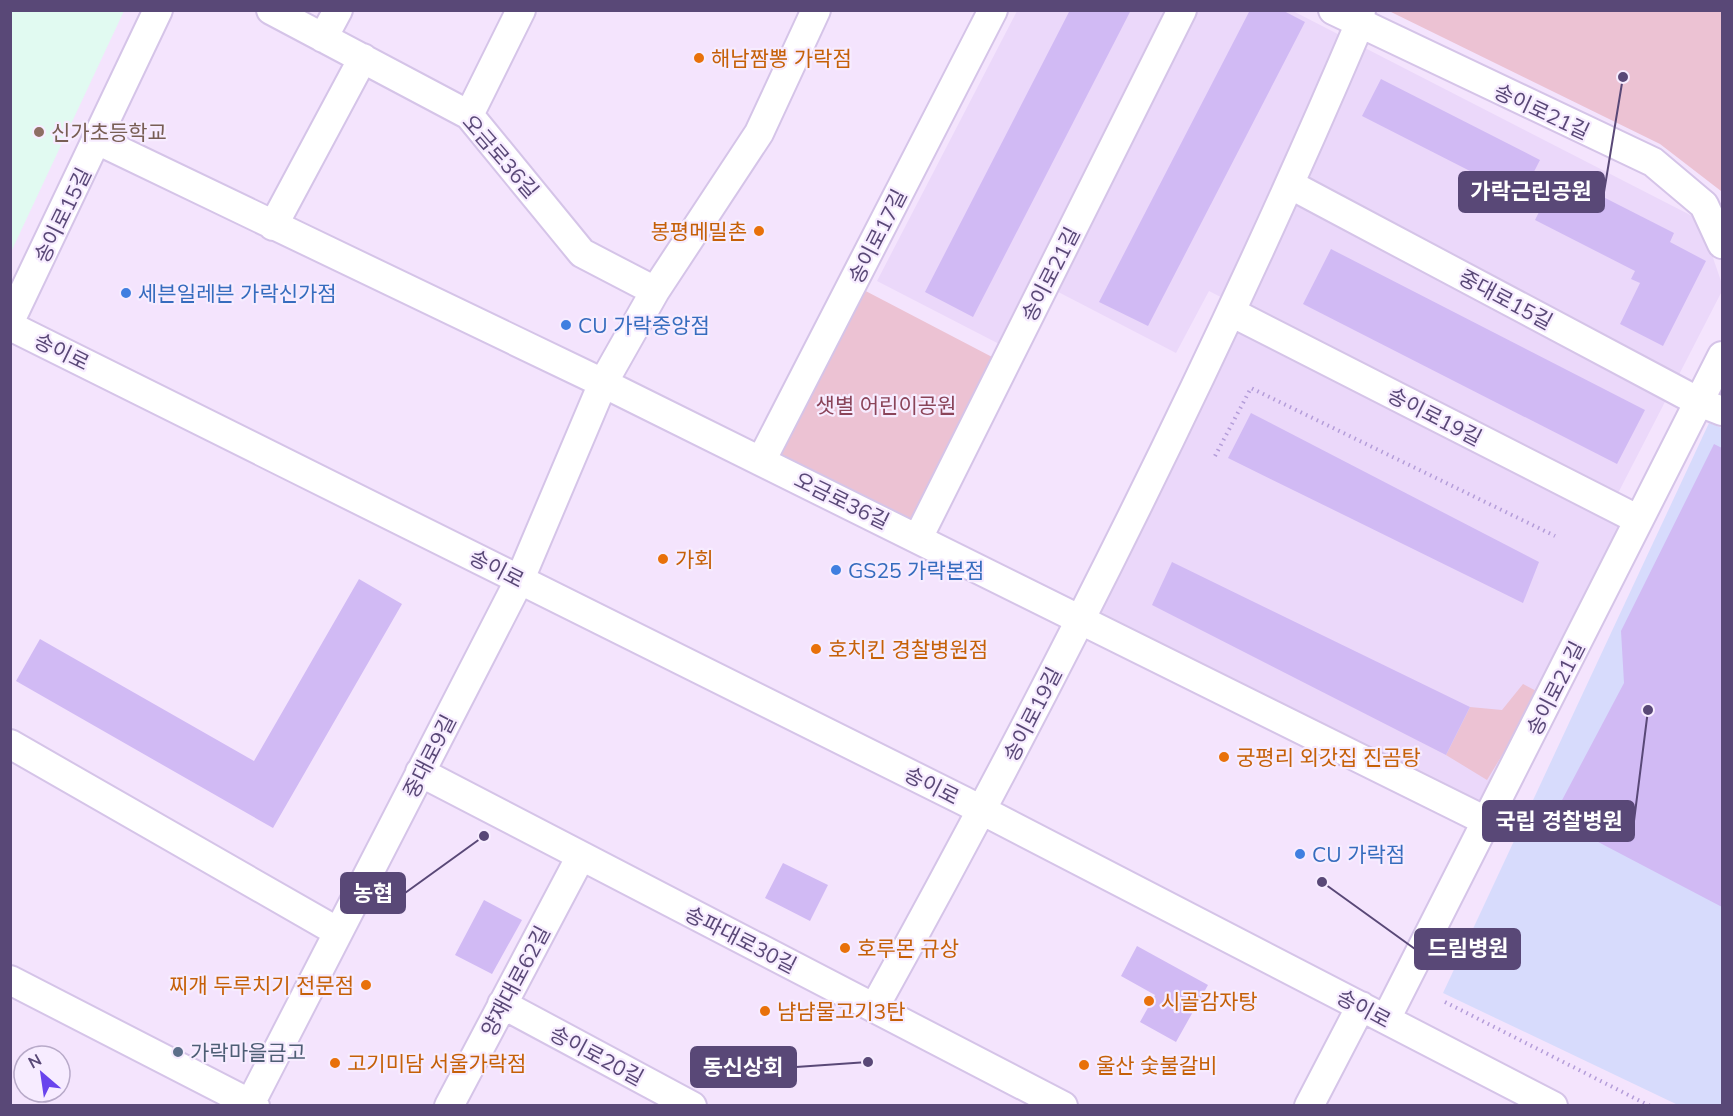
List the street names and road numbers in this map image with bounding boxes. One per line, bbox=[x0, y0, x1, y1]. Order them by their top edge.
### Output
street label: 송이로21길 bbox=[1490, 78, 1594, 144]
street label: 오금로36길 bbox=[458, 109, 544, 203]
street label: 송이로15길 bbox=[28, 163, 96, 267]
street label: 송이로17길 bbox=[842, 184, 912, 288]
street label: 송이로21길 bbox=[1015, 222, 1085, 326]
street label: 중대로15길 bbox=[1455, 263, 1557, 335]
street label: 송이로 bbox=[30, 327, 94, 375]
street label: 송이로19길 bbox=[1383, 381, 1487, 451]
street label: 오금로36길 bbox=[790, 466, 894, 534]
street label: 송이로 bbox=[465, 543, 529, 593]
street label: 송이로21길 bbox=[1520, 636, 1590, 740]
street label: 송이로19길 bbox=[997, 662, 1067, 766]
street label: 중대로9길 bbox=[397, 710, 461, 802]
street label: 송이로 bbox=[900, 760, 964, 810]
street label: 송파대로30길 bbox=[681, 900, 801, 978]
street label: 양재대로62길 bbox=[475, 921, 555, 1041]
street label: 송이로 bbox=[1332, 983, 1396, 1033]
street label: 송이로20길 bbox=[546, 1019, 648, 1091]

